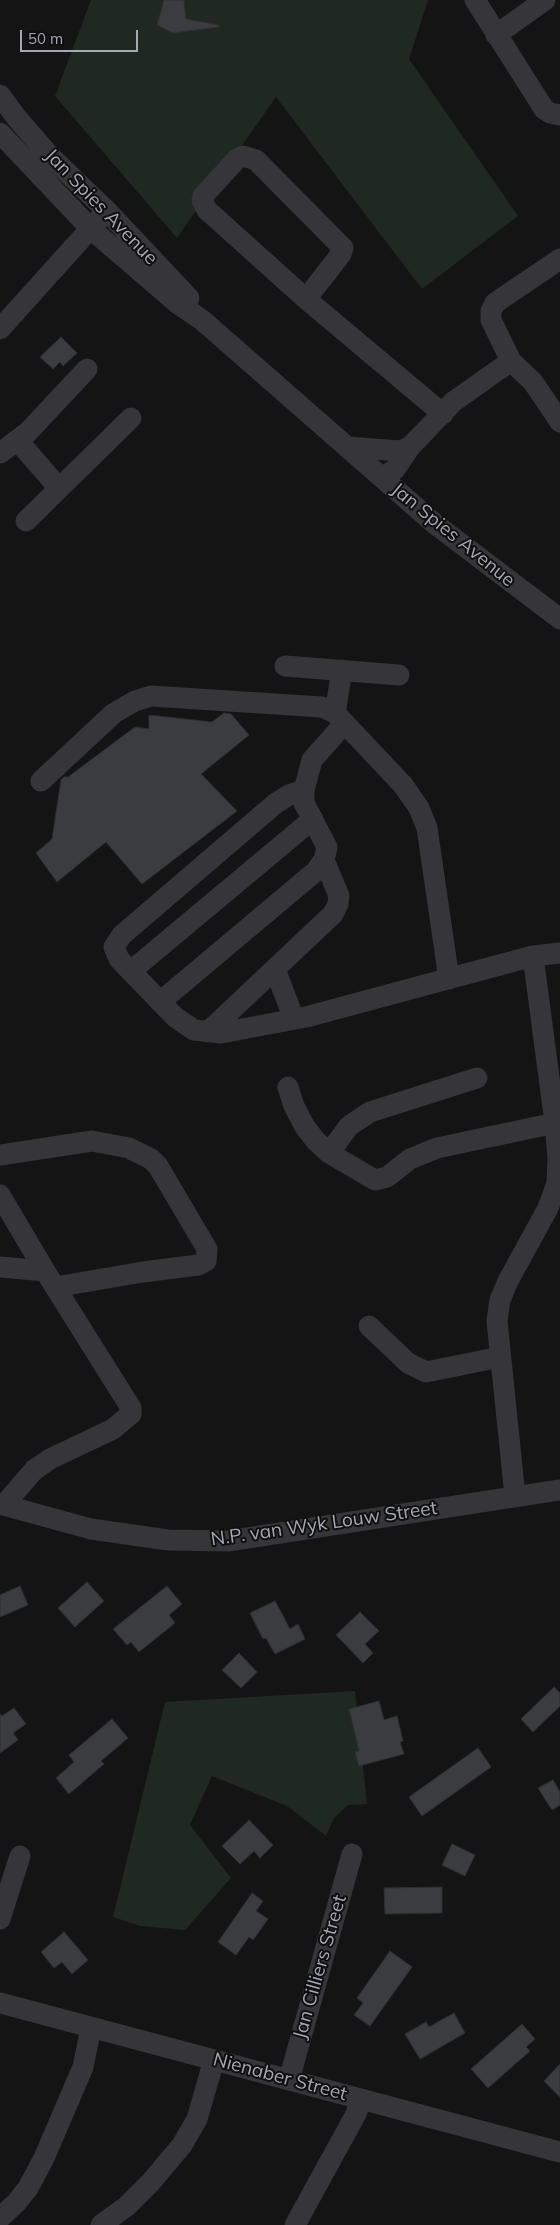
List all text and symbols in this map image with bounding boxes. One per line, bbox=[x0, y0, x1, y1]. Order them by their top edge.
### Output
scale bar bbox=[22, 20, 140, 52]
text: 50 m bbox=[28, 29, 63, 48]
street label: Jan Spies Avenue bbox=[40, 144, 162, 270]
street label: Jan Spies Avenue bbox=[387, 478, 519, 592]
street label: N.P. van Wyk Louw Street bbox=[209, 1497, 439, 1551]
street label: Jan Cilliers Street bbox=[289, 1892, 351, 2042]
street label: Nienaber Street bbox=[211, 2048, 349, 2106]

